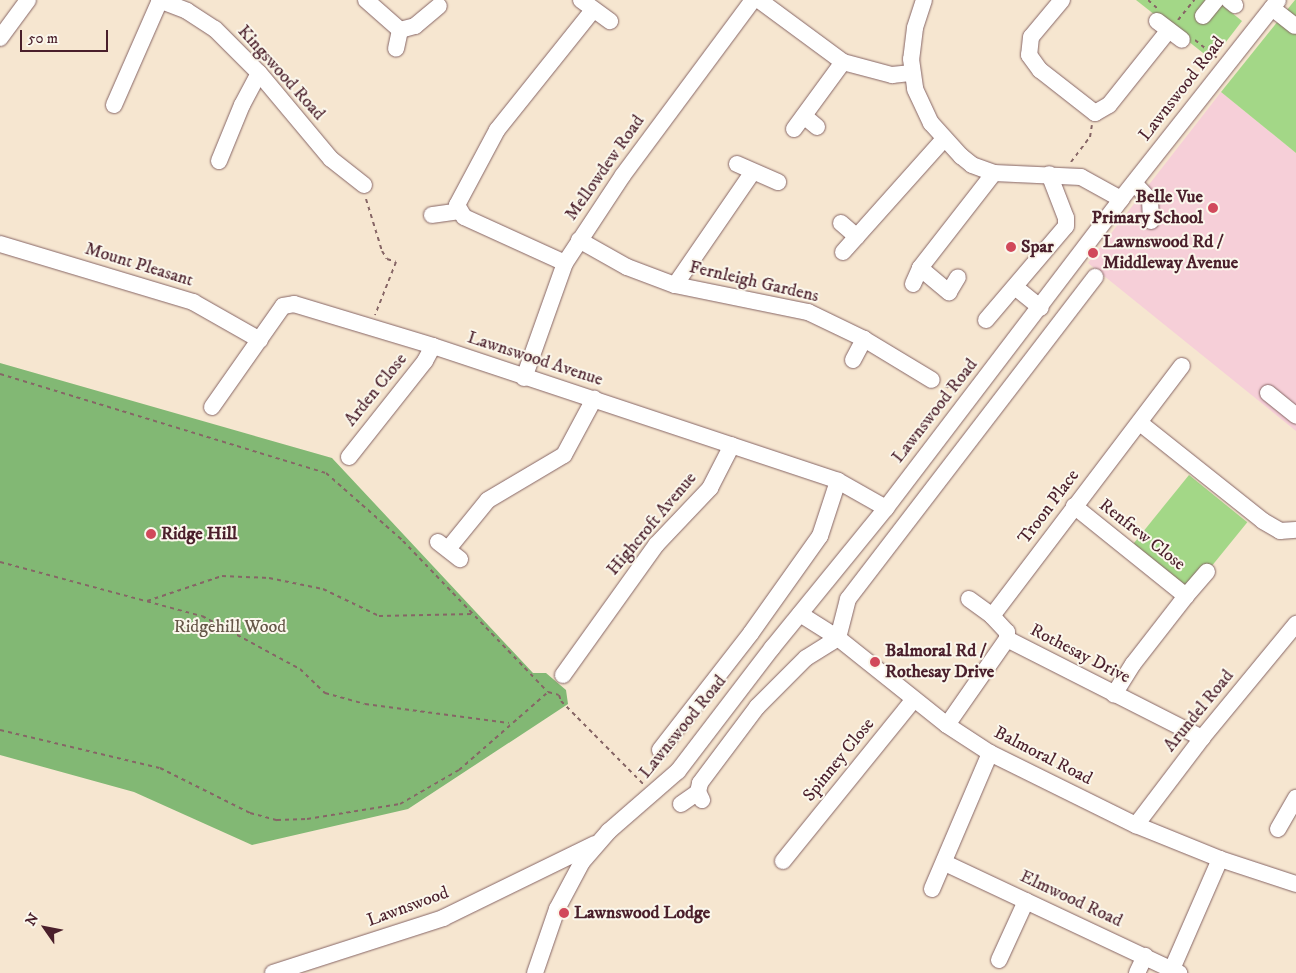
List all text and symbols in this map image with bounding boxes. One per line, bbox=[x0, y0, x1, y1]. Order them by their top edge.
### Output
scale bar bbox=[22, 20, 110, 52]
street label: Kingswood Road bbox=[233, 21, 329, 125]
text: 50 m bbox=[28, 29, 58, 48]
street label: Lawnswood Road bbox=[1135, 32, 1229, 146]
street label: Mellowdew Road bbox=[561, 111, 649, 225]
place label: Belle Vue Primary School bbox=[1092, 187, 1203, 230]
marker: Belle Vue Primary School bbox=[1207, 202, 1219, 214]
place label: Lawnswood Rd / Middleway Avenue bbox=[1103, 232, 1238, 274]
place label: Spar bbox=[1021, 236, 1054, 258]
street label: Mount Pleasant bbox=[82, 238, 196, 292]
marker: Spar bbox=[1005, 241, 1017, 253]
marker: Lawnswood Rd / Middleway Avenue bbox=[1087, 247, 1099, 259]
street label: Fernleigh Gardens bbox=[687, 257, 821, 307]
street label: Lawnswood Avenue bbox=[465, 327, 605, 391]
street label: Arden Close bbox=[340, 349, 412, 431]
street label: Lawnswood Road bbox=[888, 354, 982, 468]
street label: Troon Place bbox=[1014, 465, 1084, 549]
street label: Highcroft Avenue bbox=[602, 468, 702, 580]
street label: Renfrew Close bbox=[1095, 495, 1189, 575]
place label: Ridge Hill bbox=[161, 523, 237, 545]
marker: Ridge Hill bbox=[145, 528, 157, 540]
park label: Ridgehill Wood bbox=[174, 616, 286, 638]
street label: Rothesay Drive bbox=[1026, 620, 1134, 688]
place label: Balmoral Rd / Rothesay Drive bbox=[885, 641, 994, 684]
marker: Balmoral Rd / Rothesay Drive bbox=[869, 656, 881, 668]
street label: Arundel Road bbox=[1159, 666, 1239, 756]
street label: Lawnswood Road bbox=[635, 671, 731, 783]
street label: Spinney Close bbox=[799, 714, 879, 806]
street label: Balmoral Road bbox=[990, 722, 1096, 790]
street label: Elmwood Road bbox=[1016, 866, 1126, 932]
street label: Lawnswood bbox=[364, 882, 452, 932]
place label: Lawnswood Lodge bbox=[574, 902, 710, 924]
north arrow bbox=[20, 903, 70, 953]
marker: Lawnswood Lodge bbox=[558, 907, 570, 919]
text: N bbox=[22, 910, 43, 930]

